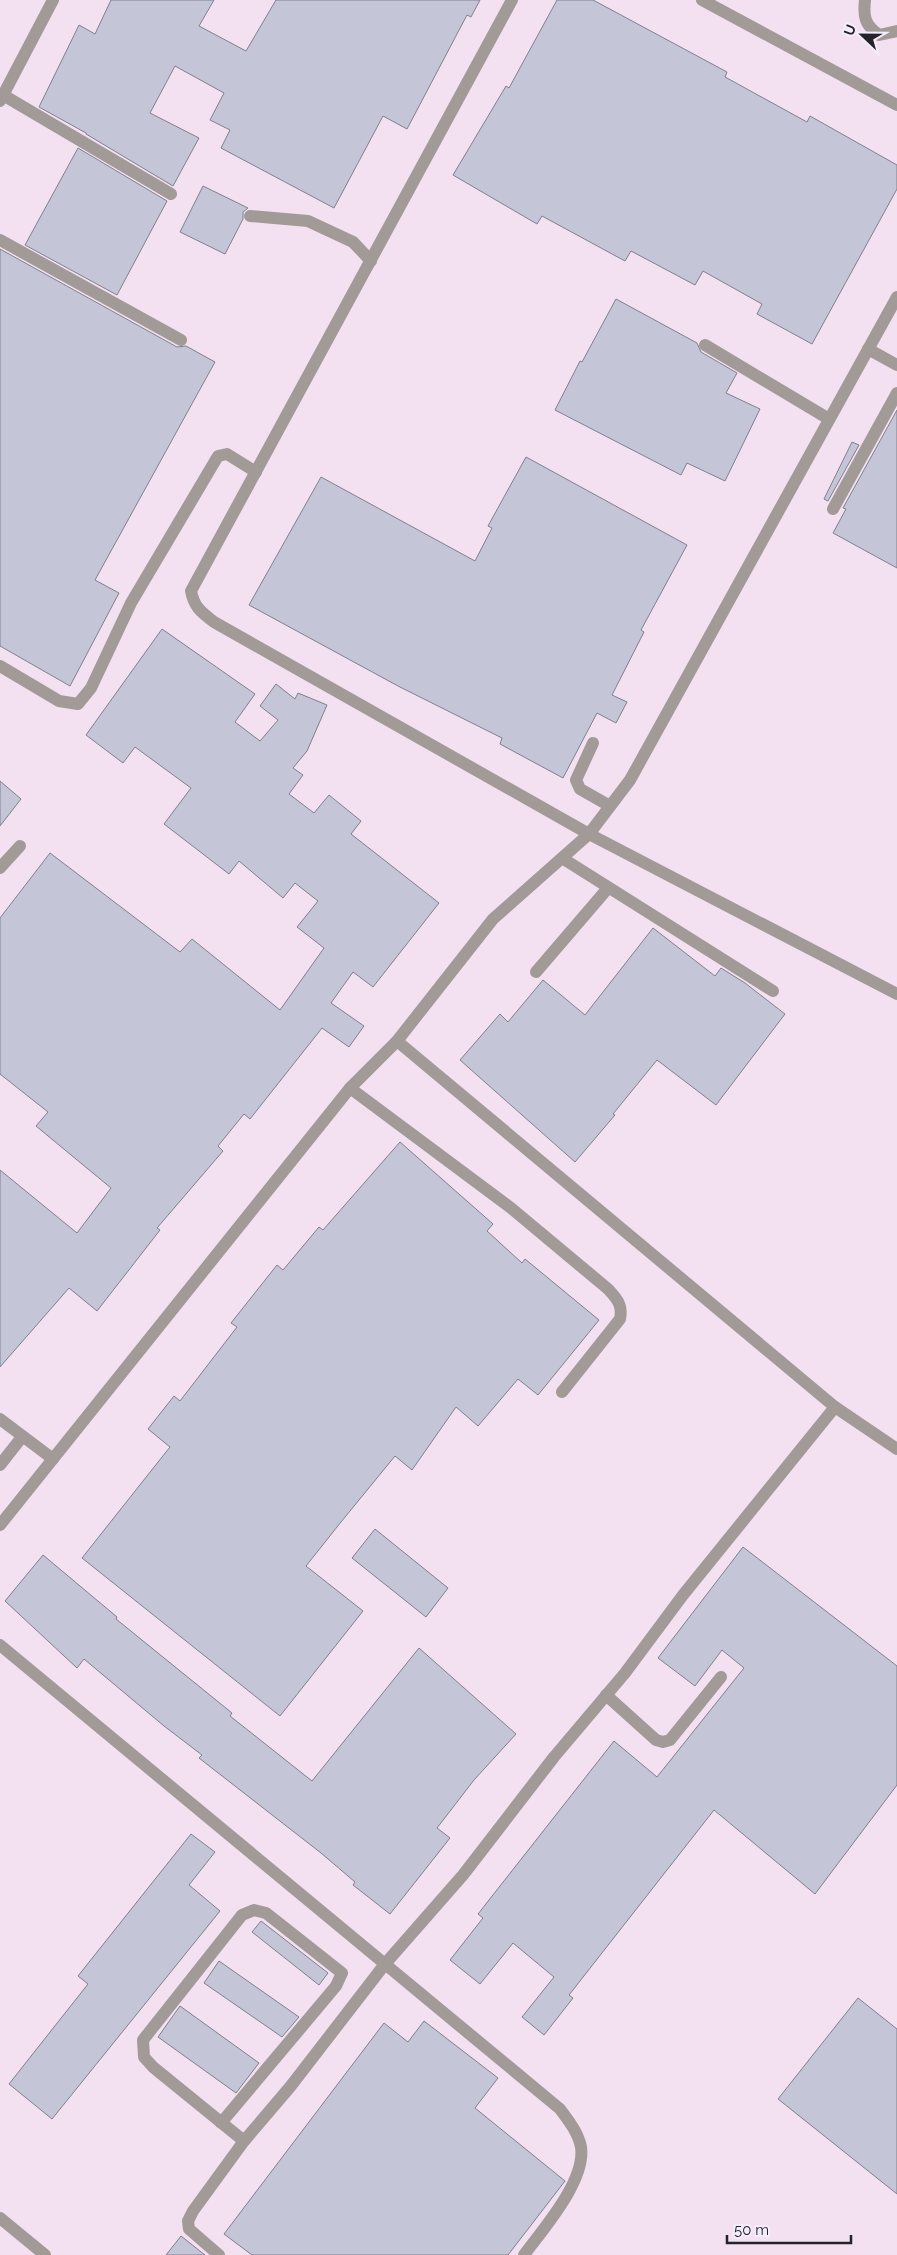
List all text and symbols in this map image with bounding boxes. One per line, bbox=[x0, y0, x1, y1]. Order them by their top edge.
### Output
north arrow bbox=[837, 10, 887, 60]
text: U bbox=[841, 22, 859, 38]
scale bar bbox=[727, 2212, 851, 2244]
text: 50 m bbox=[734, 2221, 769, 2239]

